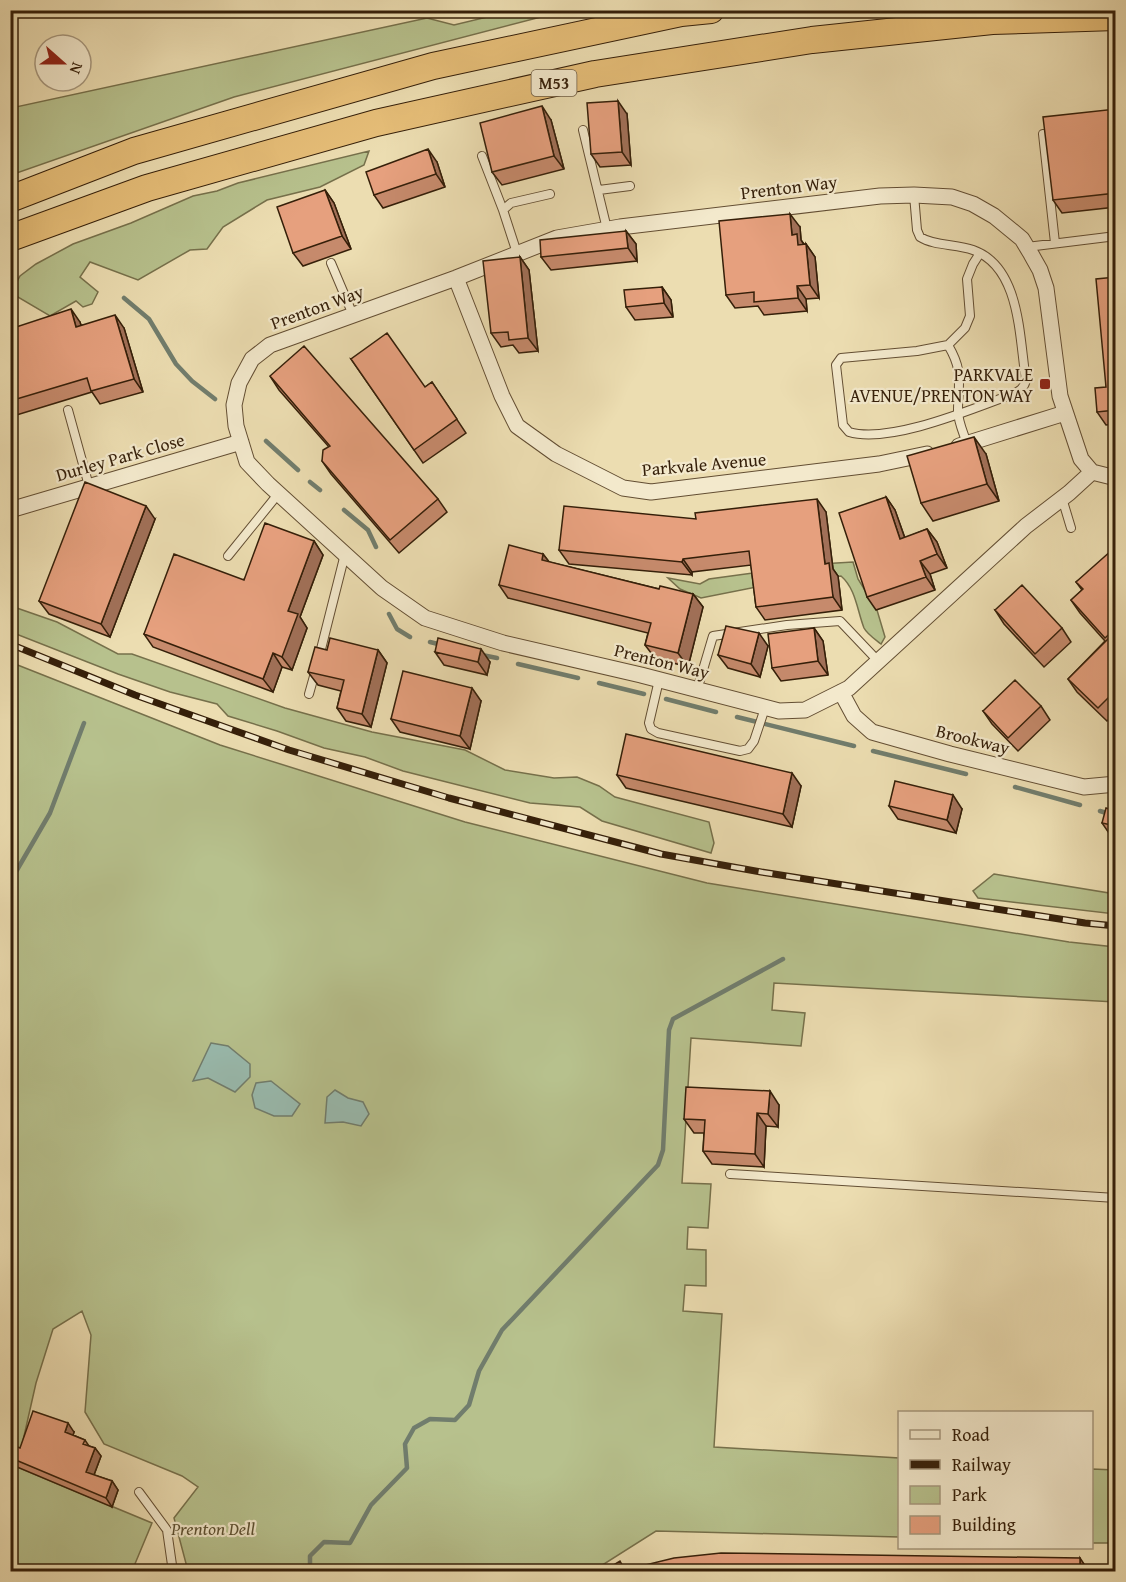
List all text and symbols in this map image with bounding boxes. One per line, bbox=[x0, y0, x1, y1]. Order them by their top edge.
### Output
north arrow bbox=[33, 33, 93, 93]
text: N bbox=[64, 59, 90, 78]
road number: M53 bbox=[532, 70, 576, 96]
street label: Prenton Way bbox=[739, 168, 839, 206]
street label: Prenton Way bbox=[267, 278, 367, 336]
place label: PARKVALE AVENUE/PRENTON WAY bbox=[850, 361, 1033, 409]
marker: PARKVALE AVENUE/PRENTON WAY bbox=[1038, 377, 1052, 391]
street label: Durley Park Close bbox=[52, 426, 188, 488]
street label: Parkvale Avenue bbox=[641, 445, 767, 483]
street label: Prenton Way bbox=[612, 636, 712, 686]
street label: Brookway bbox=[933, 717, 1013, 761]
legend bbox=[898, 1411, 1093, 1549]
text: Road bbox=[952, 1421, 990, 1448]
text: Railway bbox=[952, 1451, 1011, 1478]
text: Park bbox=[952, 1481, 988, 1508]
text: Building bbox=[952, 1511, 1016, 1538]
park label: Prenton Dell bbox=[170, 1515, 255, 1542]

